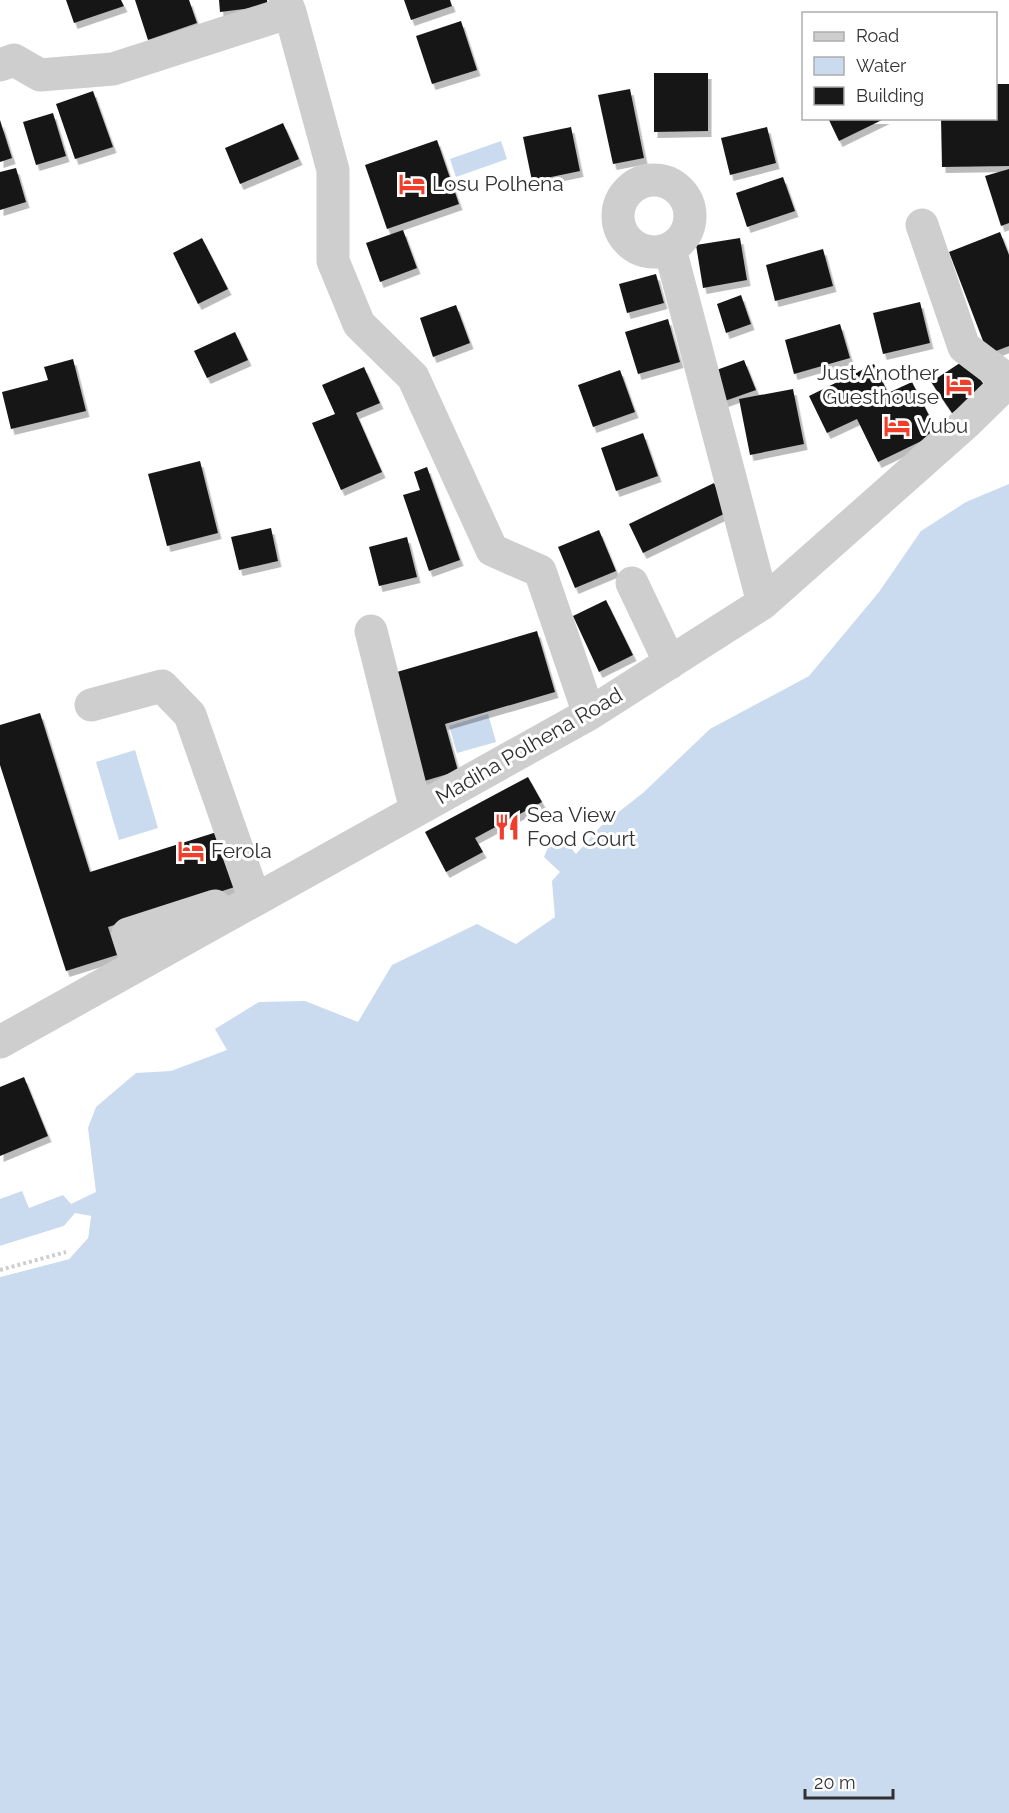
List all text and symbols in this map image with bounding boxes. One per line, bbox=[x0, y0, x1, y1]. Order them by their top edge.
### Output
legend bbox=[802, 12, 997, 120]
text: Road bbox=[856, 25, 899, 46]
text: Water bbox=[856, 55, 907, 76]
text: Building bbox=[856, 85, 924, 106]
hotel icon: Losu Polhena bbox=[397, 169, 427, 199]
place label: Losu Polhena bbox=[432, 171, 564, 196]
place label: Just Another Guesthouse bbox=[817, 360, 940, 409]
hotel icon: Just Another Guesthouse bbox=[944, 370, 974, 400]
hotel icon: Vubu bbox=[882, 411, 912, 441]
place label: Vubu bbox=[917, 413, 968, 438]
street label: Madiha Polhena Road bbox=[431, 682, 627, 809]
place label: Sea View Food Court bbox=[527, 802, 636, 851]
restaurant icon: Sea View Food Court bbox=[492, 812, 522, 842]
hotel icon: Ferola bbox=[176, 836, 206, 866]
place label: Ferola bbox=[211, 838, 272, 863]
scale bar bbox=[805, 1762, 894, 1800]
text: 20 m bbox=[814, 1772, 856, 1793]

